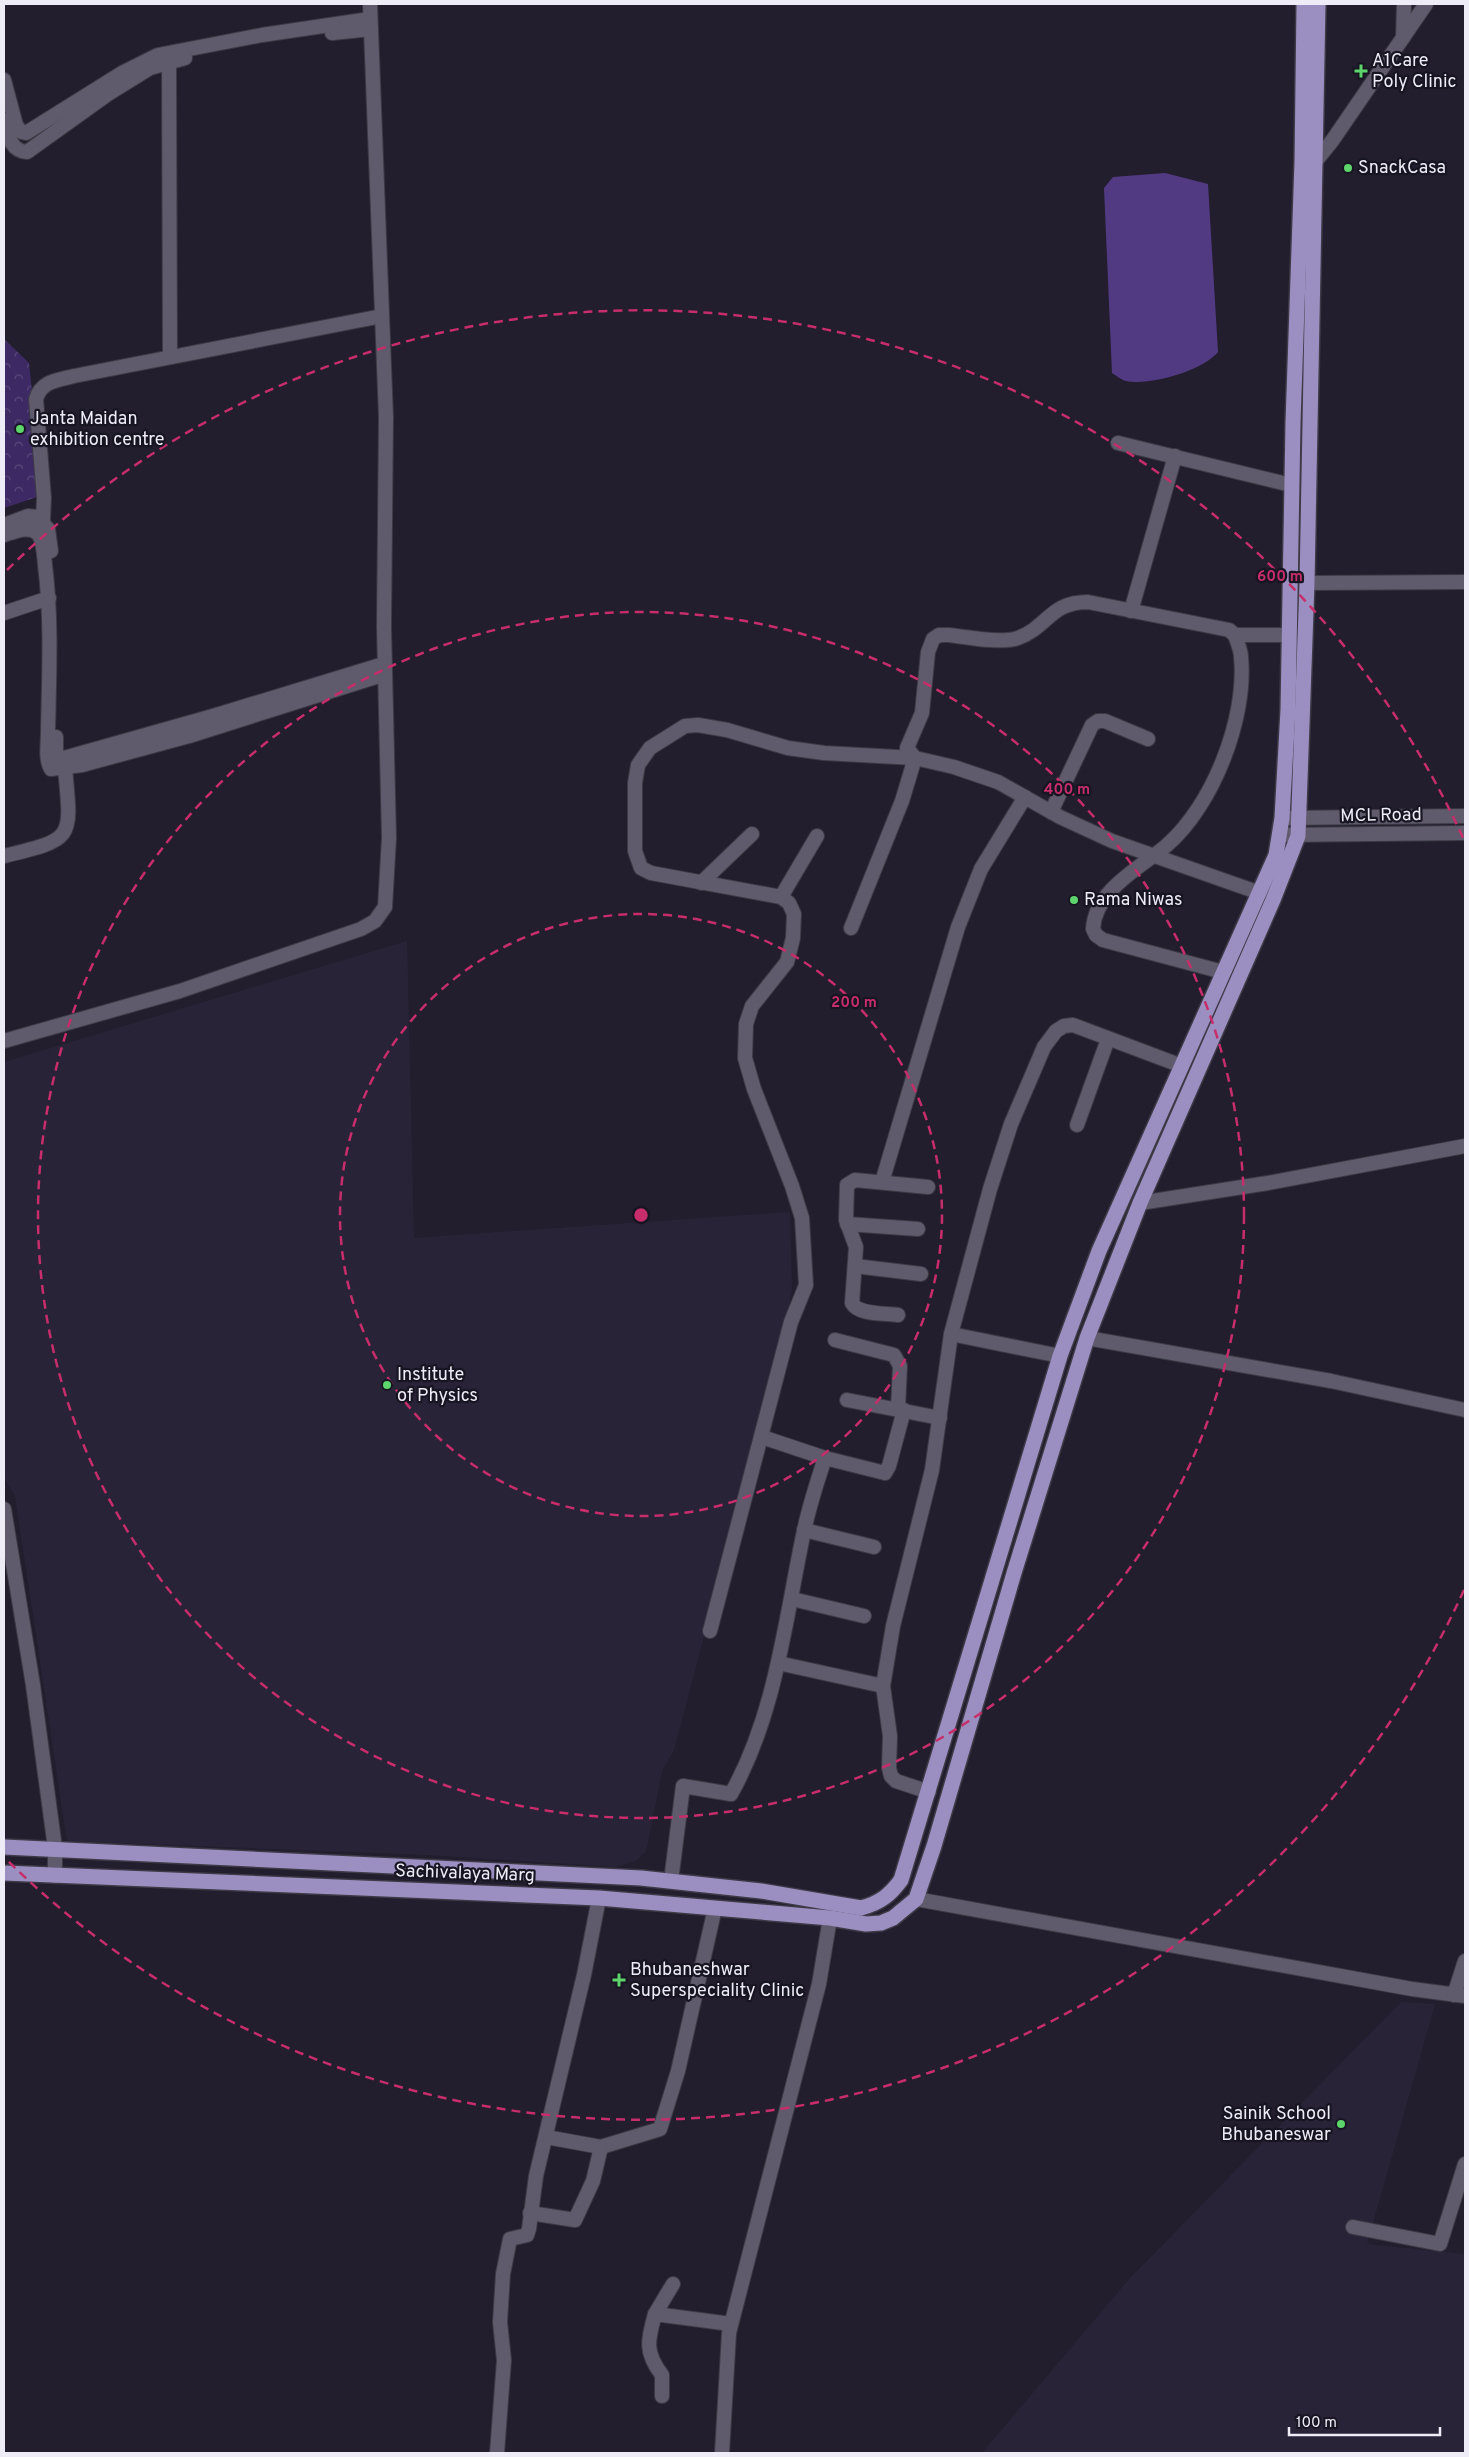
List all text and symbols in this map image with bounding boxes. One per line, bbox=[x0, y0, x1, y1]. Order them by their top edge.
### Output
place label: A1Care Poly Clinic bbox=[1372, 50, 1457, 94]
marker: A1Care Poly Clinic bbox=[1354, 64, 1368, 78]
place label: SnackCasa bbox=[1358, 157, 1446, 180]
marker: SnackCasa bbox=[1342, 162, 1354, 174]
place label: Janta Maidan exhibition centre bbox=[30, 408, 164, 452]
marker: Janta Maidan exhibition centre bbox=[14, 423, 26, 435]
text: 600 m bbox=[1257, 568, 1303, 587]
text: 400 m bbox=[1044, 781, 1090, 800]
street label: MCL Road bbox=[1340, 804, 1422, 828]
place label: Rama Niwas bbox=[1084, 889, 1182, 912]
marker: Rama Niwas bbox=[1068, 894, 1080, 906]
text: 200 m bbox=[831, 994, 877, 1013]
centre of rings bbox=[632, 1206, 650, 1224]
place label: Institute of Physics bbox=[397, 1364, 478, 1408]
marker: Institute of Physics bbox=[381, 1379, 393, 1391]
street label: Sachivalaya Marg bbox=[395, 1860, 535, 1888]
place label: Bhubaneshwar Superspeciality Clinic bbox=[630, 1959, 804, 2003]
marker: Bhubaneshwar Superspeciality Clinic bbox=[612, 1973, 626, 1987]
place label: Sainik School Bhubaneswar bbox=[1221, 2103, 1331, 2147]
marker: Sainik School Bhubaneswar bbox=[1335, 2118, 1347, 2130]
scale bar bbox=[1289, 2404, 1440, 2436]
text: 100 m bbox=[1296, 2414, 1337, 2433]

